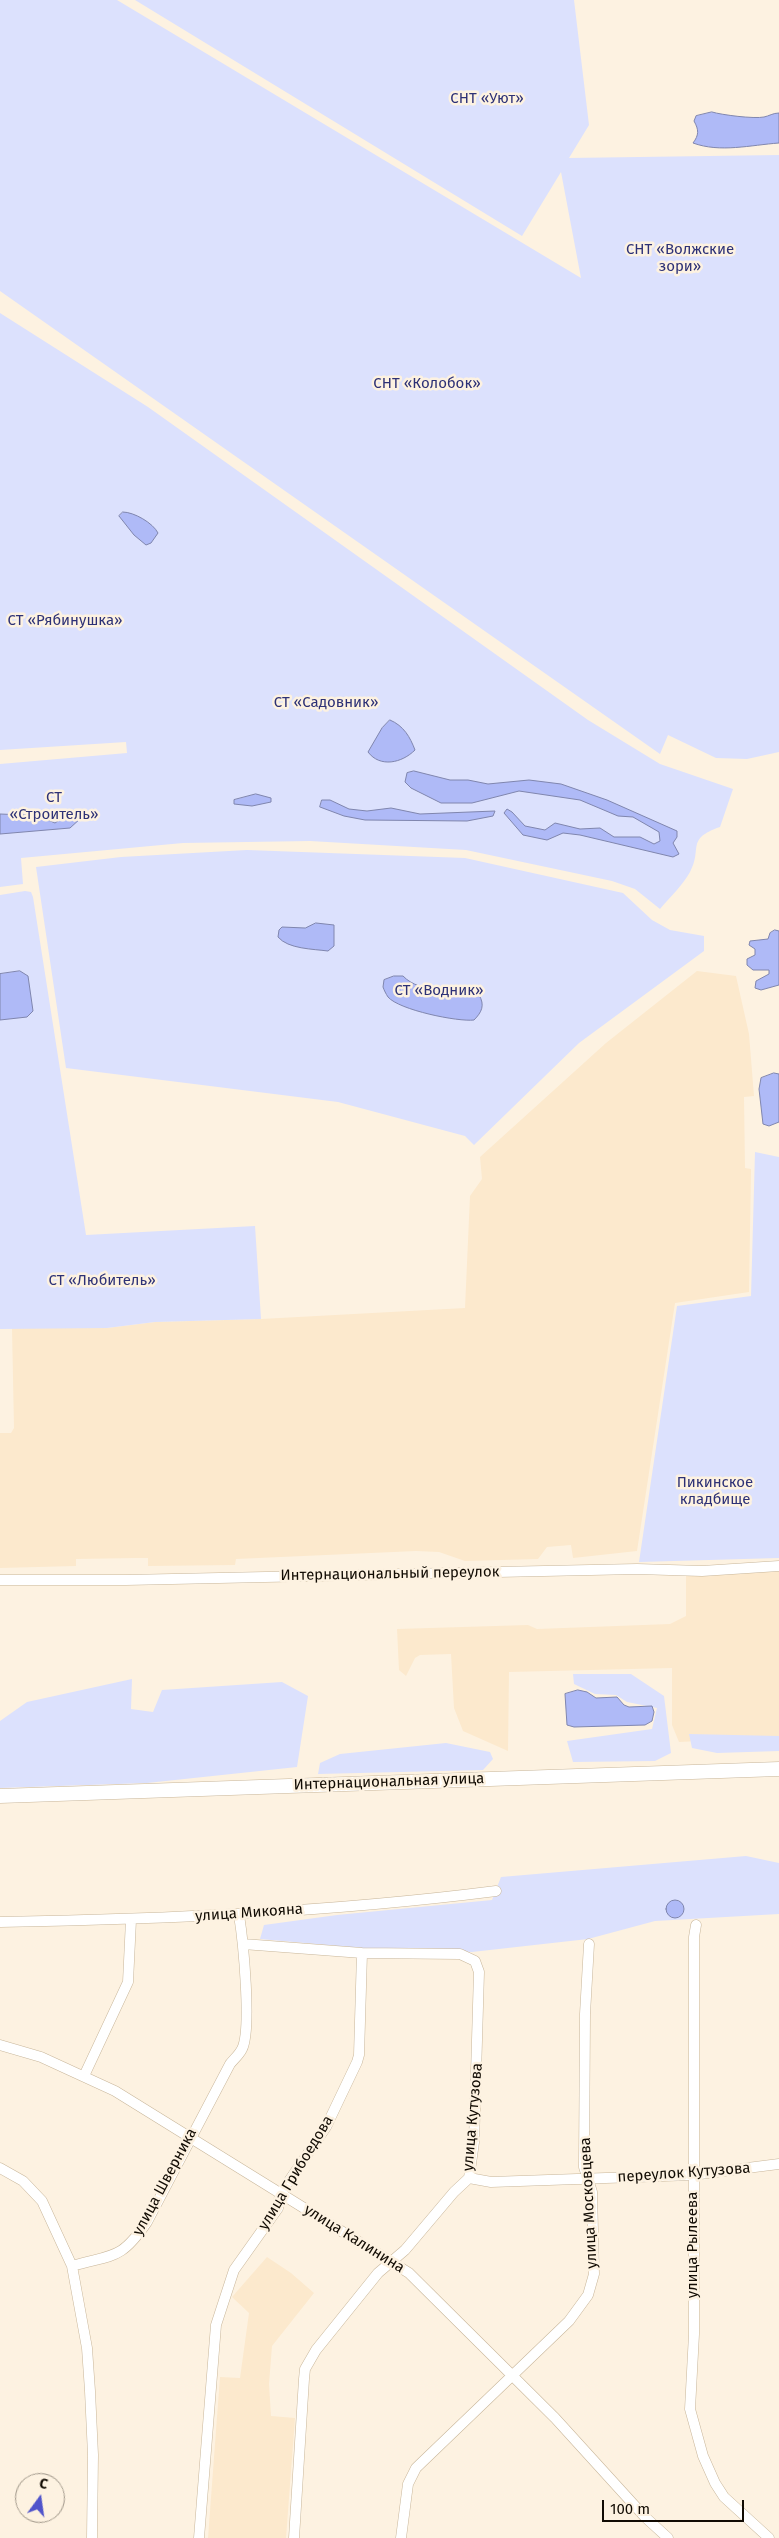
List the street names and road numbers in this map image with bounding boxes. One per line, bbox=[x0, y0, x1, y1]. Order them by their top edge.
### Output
street label: Интернациональный переулок bbox=[280, 1563, 500, 1585]
street label: Интернациональная улица bbox=[293, 1770, 485, 1794]
street label: улица Микояна bbox=[194, 1900, 304, 1926]
street label: улица Кутузова bbox=[459, 2062, 487, 2172]
street label: улица Грибоедова bbox=[255, 2113, 337, 2233]
street label: улица Шверника bbox=[129, 2125, 201, 2239]
street label: улица Московцева bbox=[577, 2137, 601, 2269]
street label: переулок Кутузова bbox=[617, 2159, 751, 2187]
street label: улица Рылеева bbox=[684, 2192, 702, 2298]
street label: улица Калинина bbox=[300, 2201, 408, 2277]

